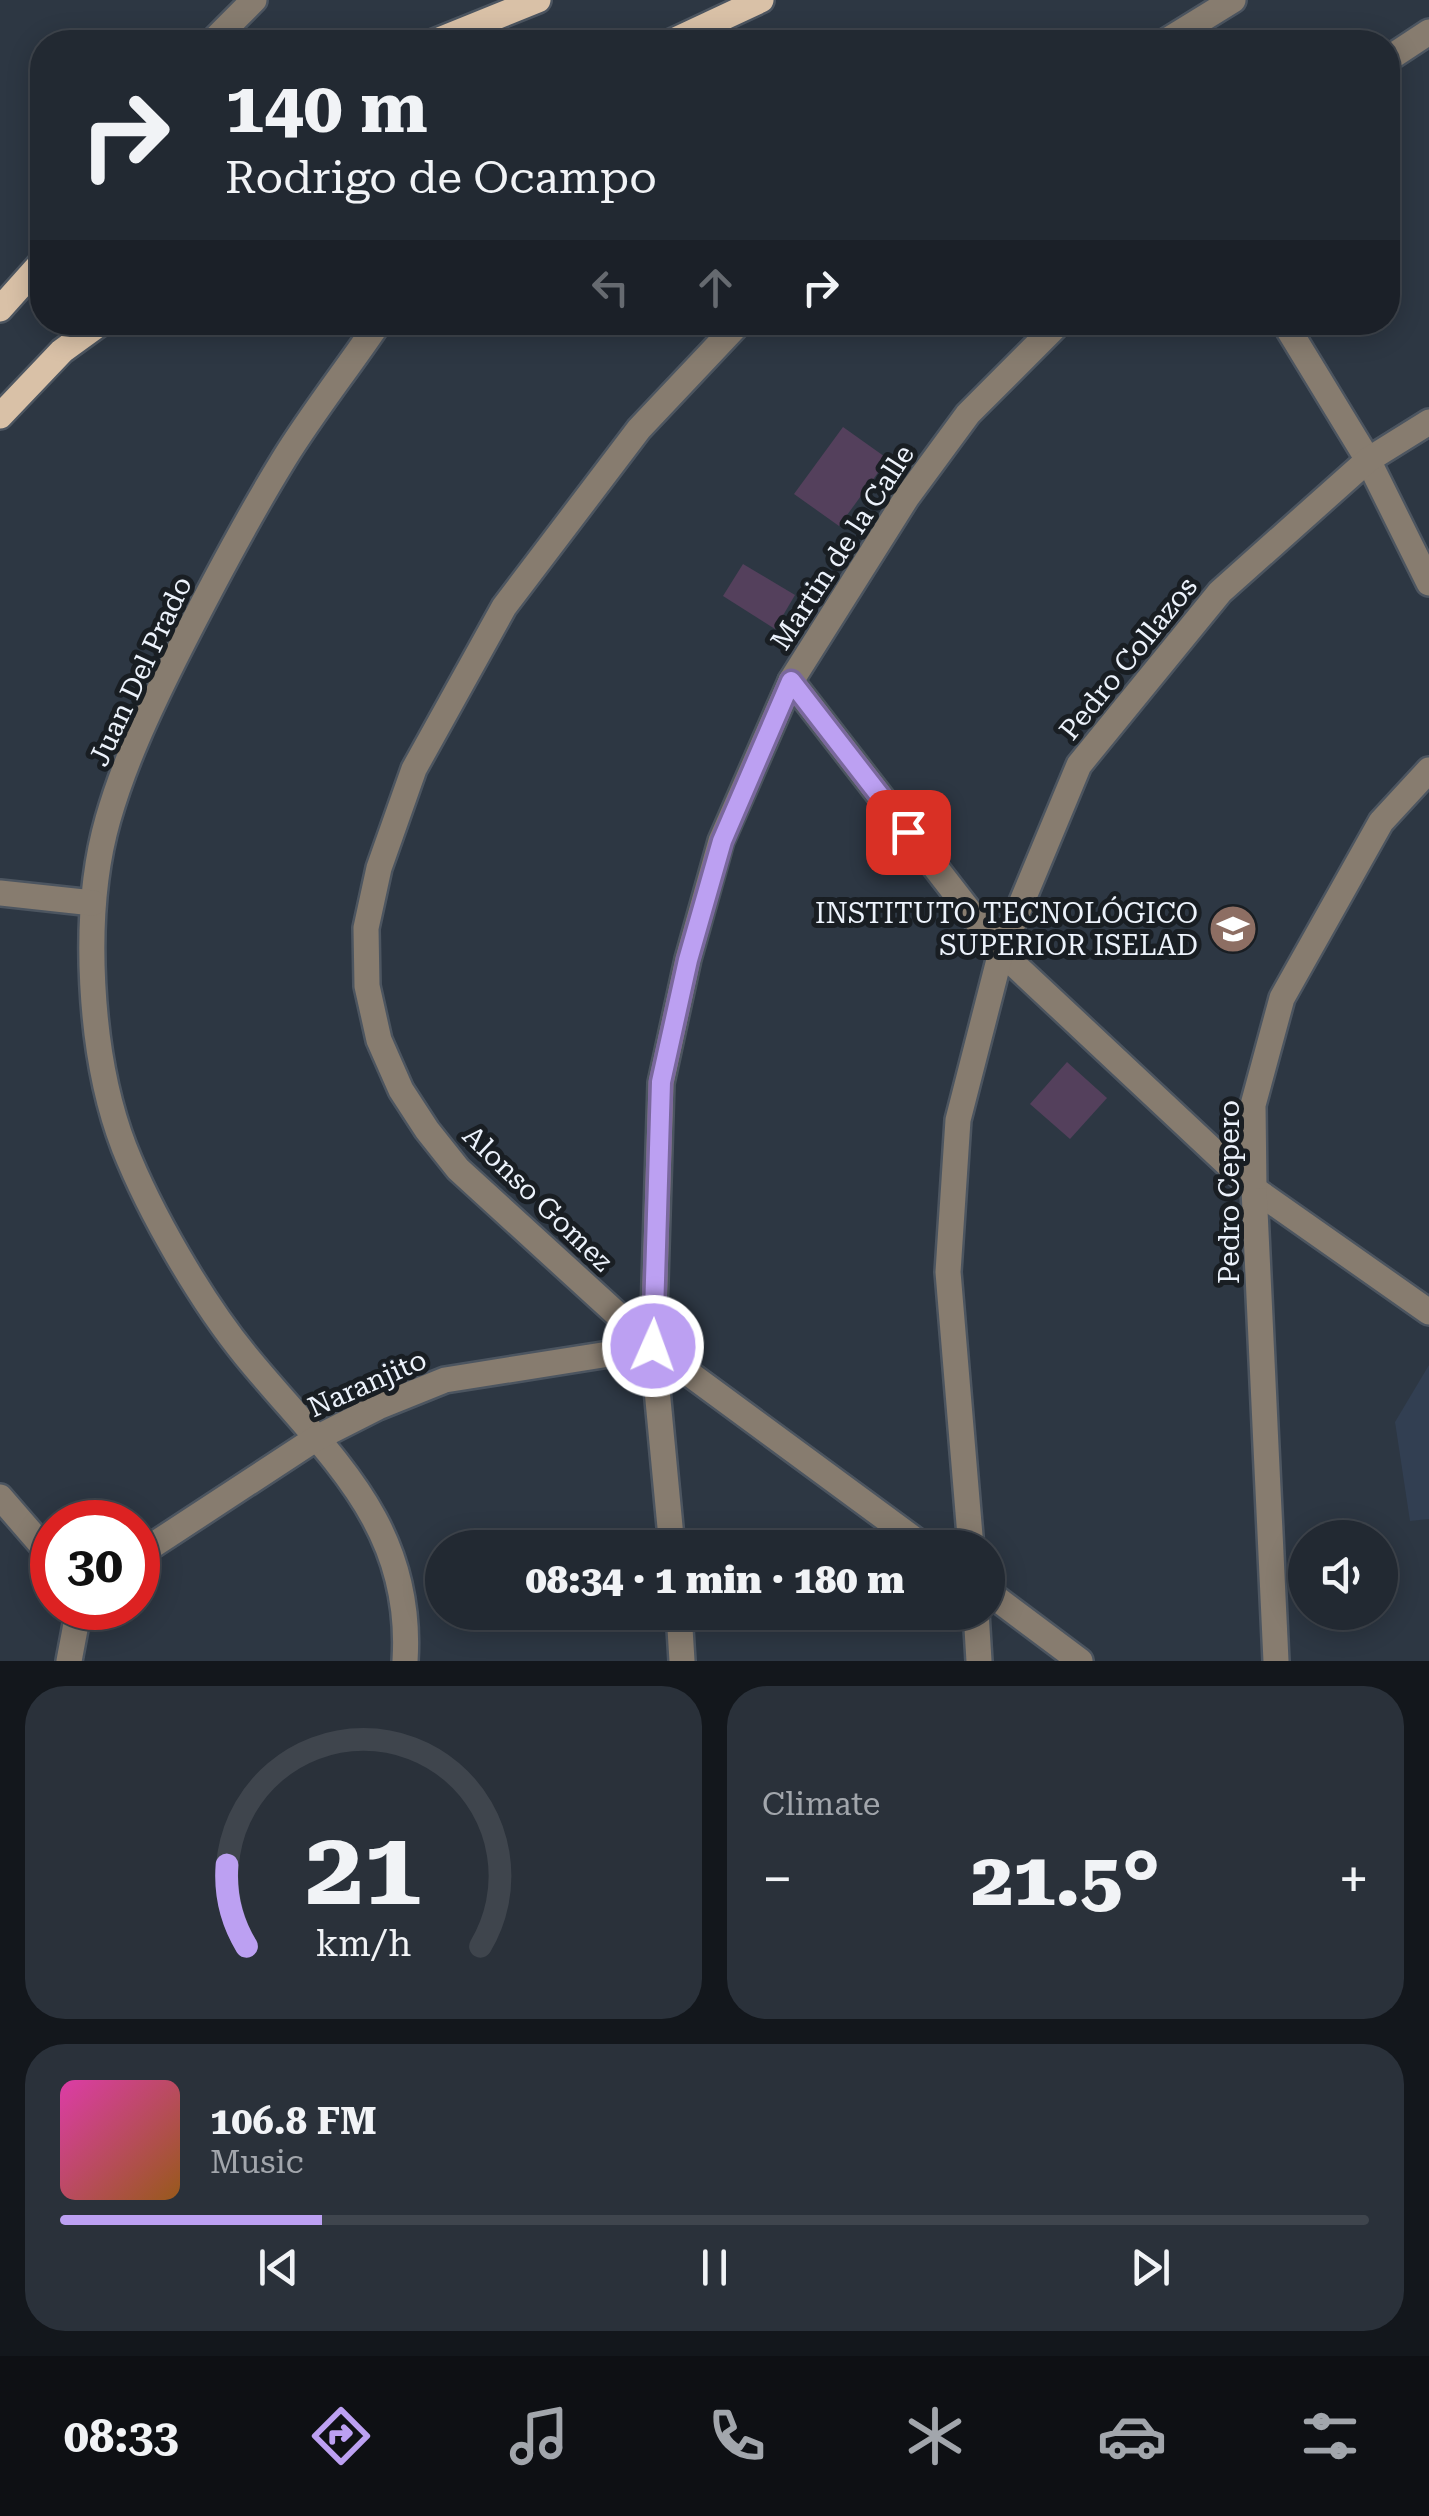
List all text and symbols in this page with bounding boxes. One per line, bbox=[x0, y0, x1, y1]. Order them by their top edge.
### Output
text: 140 m bbox=[225, 67, 428, 149]
icon: right bbox=[60, 70, 190, 200]
text: Rodrigo de Ocampo bbox=[225, 151, 657, 204]
icon: left bbox=[583, 260, 638, 315]
icon: ahead bbox=[688, 260, 743, 315]
icon: right bbox=[793, 260, 848, 315]
street label: Martin de la Calle bbox=[764, 439, 921, 656]
street label: Pedro Collazos bbox=[1053, 570, 1204, 746]
street label: Juan Del Prado bbox=[82, 571, 199, 771]
pin bbox=[866, 790, 951, 875]
icon: arrive bbox=[881, 805, 936, 860]
place label: INSTITUTO TECNOLÓGICO SUPERIOR ISELAD bbox=[815, 896, 1198, 962]
school or university icon: INSTITUTO TECNOLÓGICO SUPERIOR ISELAD bbox=[1207, 903, 1259, 955]
street label: Pedro Cepero bbox=[1213, 1100, 1246, 1284]
street label: Alonso Gomez bbox=[456, 1119, 619, 1278]
position arrow bbox=[601, 1294, 705, 1398]
street label: Naranjito bbox=[303, 1343, 432, 1424]
speed limit sign: 30 bbox=[30, 1500, 160, 1630]
map controls bbox=[1288, 1520, 1398, 1630]
button: sound bbox=[1288, 1520, 1398, 1630]
text: 08:34 · 1 min · 180 m bbox=[525, 1558, 905, 1602]
text: Climate bbox=[762, 1785, 880, 1823]
text: 21 bbox=[305, 1808, 422, 1929]
text: 21.5° bbox=[971, 1835, 1160, 1923]
text: − bbox=[762, 1847, 793, 1911]
text: + bbox=[1338, 1847, 1369, 1911]
text: km/h bbox=[316, 1923, 411, 1965]
text: 106.8 FM bbox=[210, 2099, 377, 2143]
text: Music bbox=[210, 2143, 304, 2181]
icon: previous bbox=[251, 2240, 306, 2295]
icon: pause bbox=[687, 2240, 742, 2295]
icon: next bbox=[1123, 2240, 1178, 2295]
icon: directions bbox=[306, 2401, 376, 2471]
icon: music bbox=[504, 2401, 574, 2471]
icon: phone bbox=[702, 2401, 772, 2471]
icon: climate bbox=[900, 2401, 970, 2471]
icon: car bbox=[1097, 2401, 1167, 2471]
icon: filters bbox=[1295, 2401, 1365, 2471]
text: 08:33 bbox=[64, 2410, 179, 2463]

